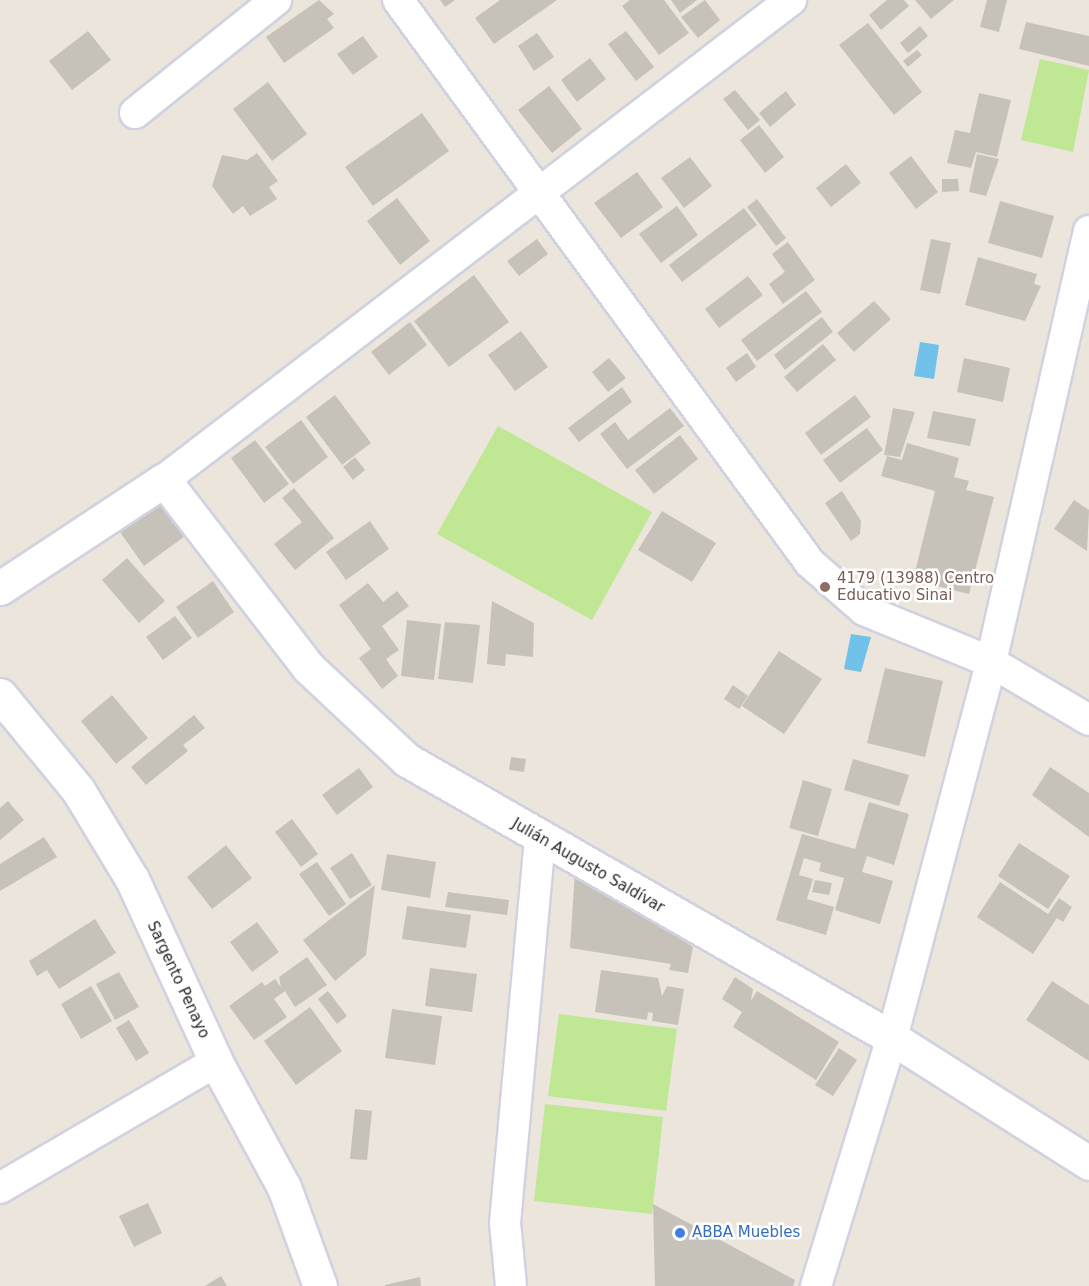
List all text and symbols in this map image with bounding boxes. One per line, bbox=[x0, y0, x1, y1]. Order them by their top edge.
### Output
place label: 4179 (13988) Centro Educativo Sinai bbox=[837, 569, 994, 604]
marker: 4179 (13988) Centro Educativo Sinai bbox=[818, 580, 832, 594]
street label: Julián Augusto Saldívar bbox=[509, 815, 667, 917]
street label: Sargento Penayo bbox=[143, 919, 213, 1041]
place label: ABBA Muebles bbox=[692, 1224, 800, 1242]
marker: ABBA Muebles bbox=[673, 1226, 687, 1240]

